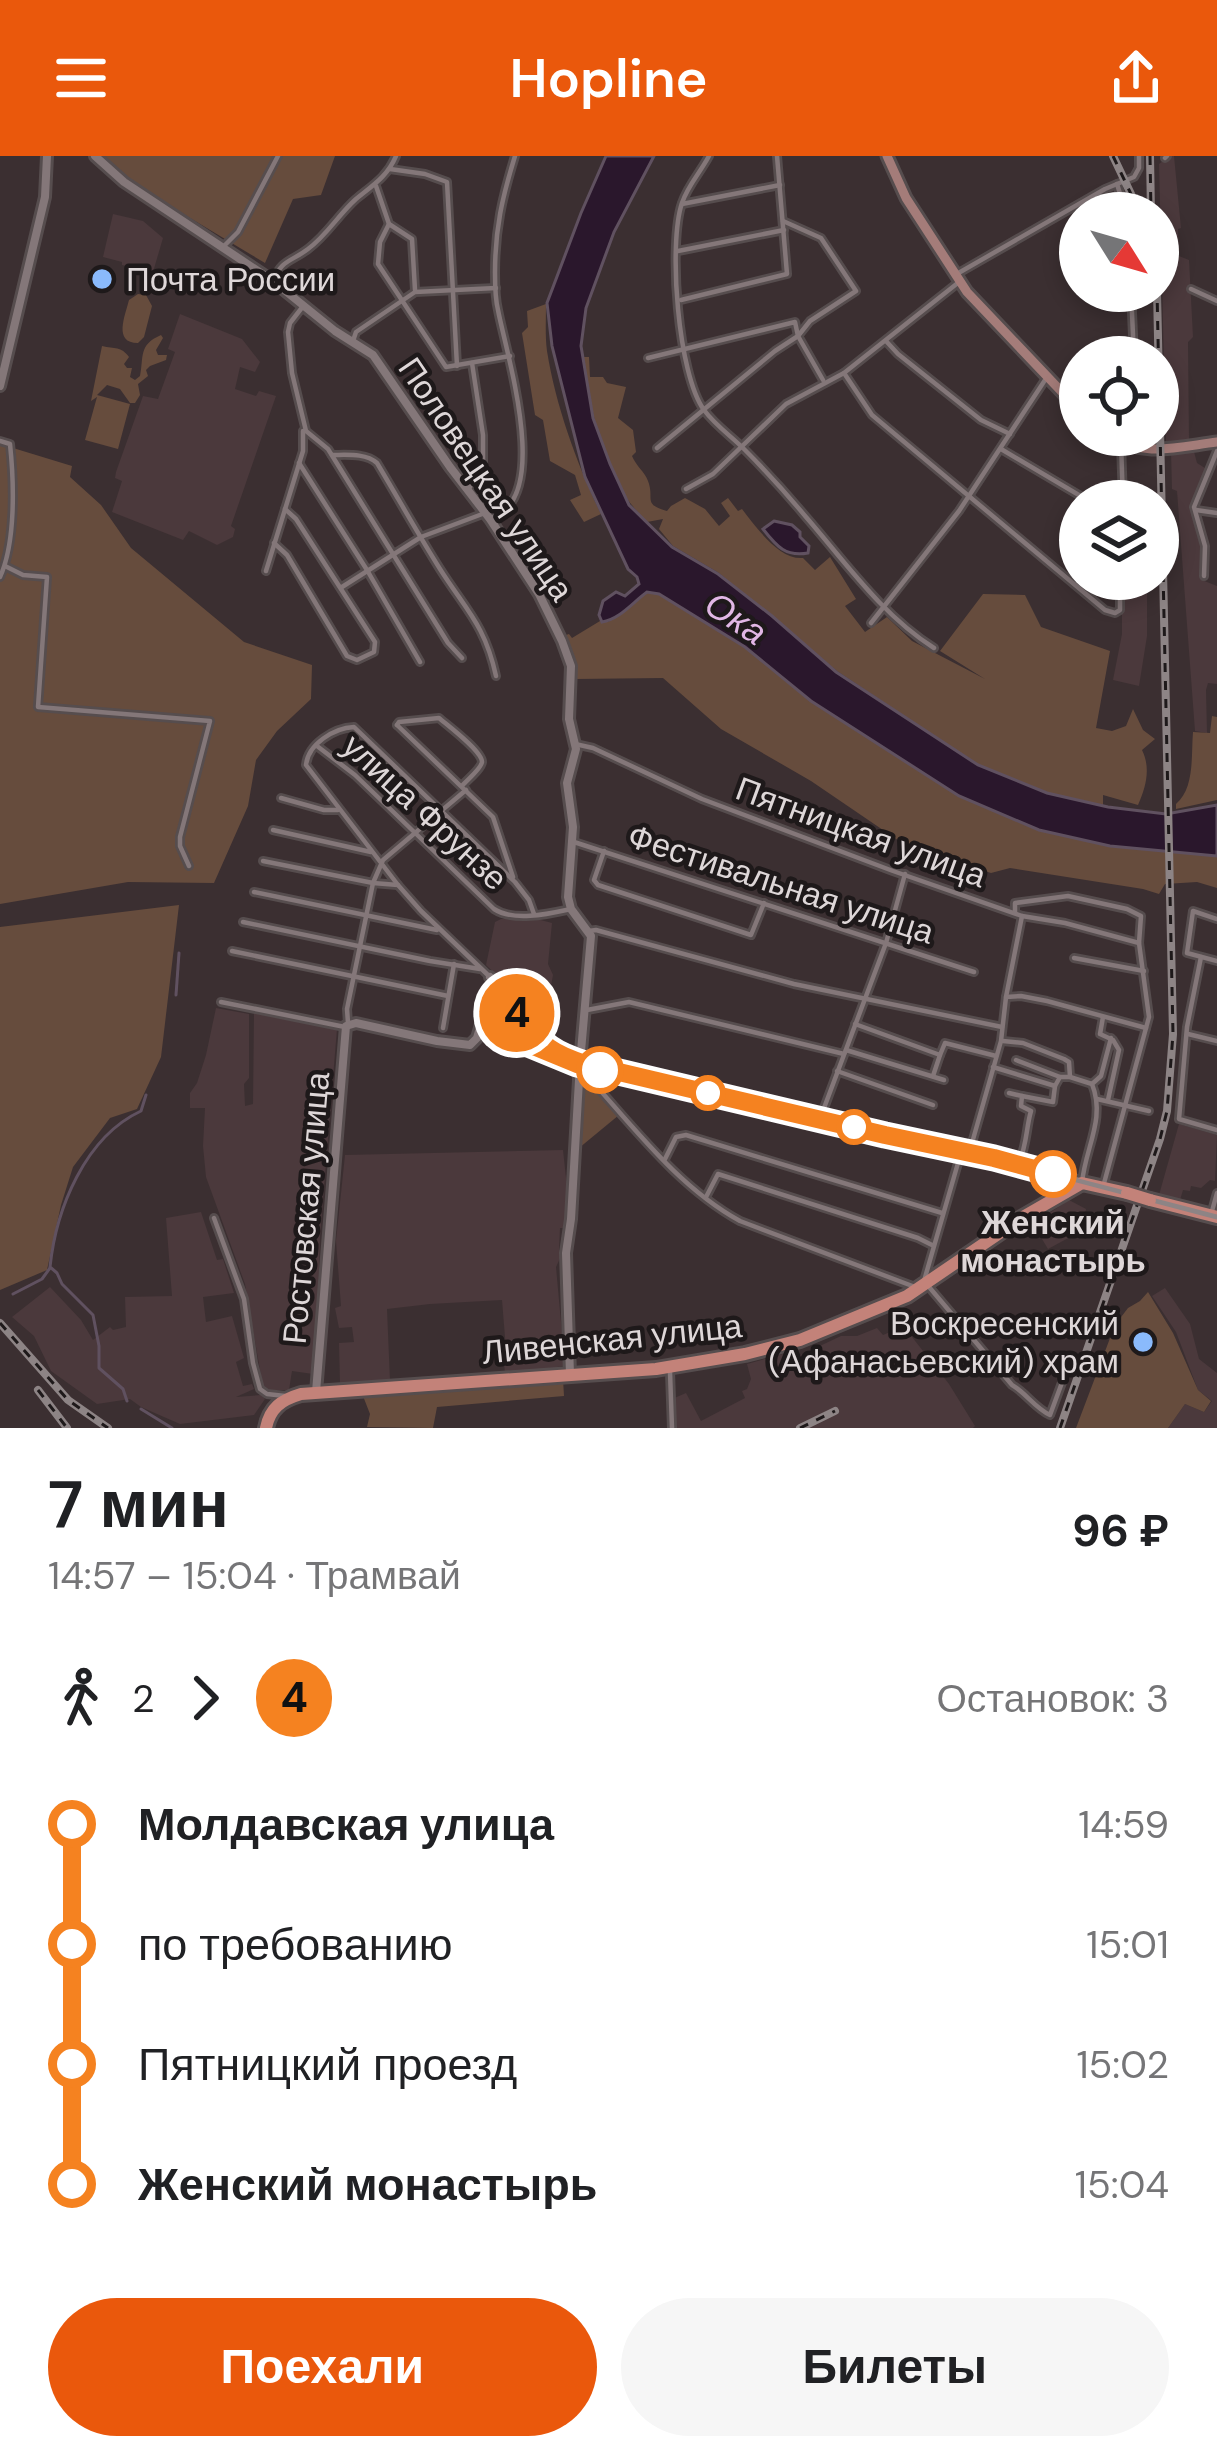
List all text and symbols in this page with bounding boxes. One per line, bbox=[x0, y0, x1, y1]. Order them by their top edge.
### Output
text: Hopline bbox=[509, 43, 708, 114]
icon: menu bbox=[48, 45, 114, 111]
icon: share bbox=[1103, 45, 1169, 111]
north arrow bbox=[1059, 192, 1179, 312]
map controls bbox=[1059, 192, 1179, 600]
place label: Почта России bbox=[126, 258, 335, 301]
marker: Почта России bbox=[89, 266, 115, 292]
button: locate bbox=[1059, 336, 1179, 456]
street label: Половецкая улица bbox=[389, 349, 584, 610]
button: layers bbox=[1059, 480, 1179, 600]
water label: Ока bbox=[696, 580, 776, 656]
street label: улица Фрунзе bbox=[333, 725, 517, 899]
street label: Пятницкая улица bbox=[730, 767, 993, 897]
street label: Фестивальная улица bbox=[622, 814, 940, 954]
line badge: 4 bbox=[478, 974, 556, 1052]
text: 4 bbox=[503, 985, 531, 1040]
unlabelled marker bbox=[578, 1048, 622, 1092]
street label: Ростовская улица bbox=[273, 1069, 339, 1346]
unlabelled marker bbox=[692, 1077, 724, 1109]
unlabelled marker bbox=[838, 1111, 870, 1143]
marker: Женский монастырь bbox=[1031, 1152, 1075, 1196]
place label: Женский монастырь bbox=[960, 1201, 1146, 1282]
place label: Воскресенский (Афанасьевский) храм bbox=[768, 1302, 1119, 1383]
street label: Ливенская улица bbox=[480, 1304, 745, 1374]
marker: Воскресенский (Афанасьевский) храм bbox=[1130, 1329, 1156, 1355]
text: 7 мин bbox=[48, 1462, 229, 1547]
text: 96 ₽ bbox=[1072, 1501, 1169, 1560]
text: 14:57 – 15:04 · Трамвай bbox=[48, 1550, 461, 1601]
icon: walk bbox=[48, 1665, 114, 1731]
icon: forward bbox=[172, 1665, 238, 1731]
text: 4 bbox=[280, 1670, 308, 1725]
text: 2 bbox=[132, 1673, 154, 1724]
text: Остановок: 3 bbox=[936, 1673, 1169, 1724]
text: Молдавская улица bbox=[138, 1795, 554, 1854]
text: 14:59 bbox=[1078, 1799, 1169, 1850]
text: по требованию bbox=[138, 1915, 453, 1974]
text: 15:01 bbox=[1086, 1919, 1169, 1970]
text: Пятницкий проезд bbox=[138, 2035, 517, 2094]
text: 15:02 bbox=[1076, 2039, 1169, 2090]
text: Женский монастырь bbox=[138, 2155, 597, 2214]
text: 15:04 bbox=[1075, 2159, 1169, 2210]
button: Поехали bbox=[48, 2298, 597, 2436]
button: Билеты bbox=[621, 2298, 1169, 2436]

